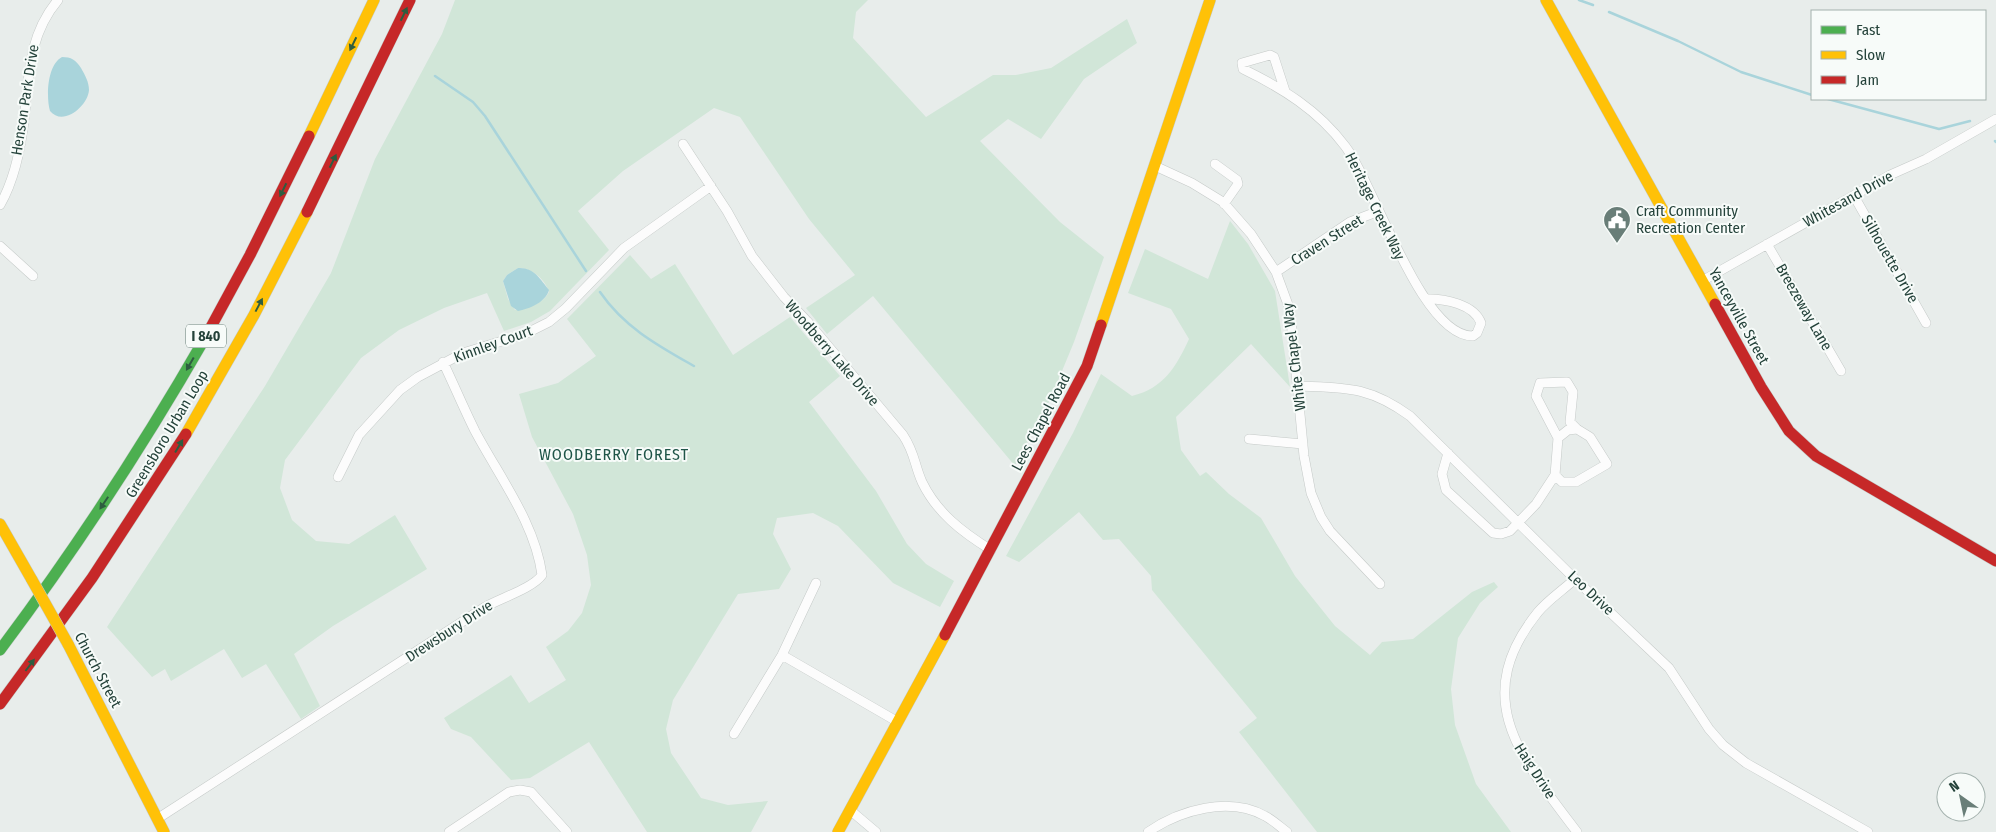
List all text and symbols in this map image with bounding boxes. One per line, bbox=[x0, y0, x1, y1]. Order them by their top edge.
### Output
one-way arrow bbox=[400, 7, 408, 21]
legend bbox=[1811, 10, 1986, 100]
text: Fast bbox=[1856, 21, 1880, 39]
one-way arrow bbox=[349, 37, 357, 51]
street label: Henson Park Drive bbox=[7, 43, 43, 157]
text: Slow bbox=[1856, 46, 1885, 64]
text: Jam bbox=[1856, 71, 1879, 89]
street label: Heritage Creek Way bbox=[1341, 149, 1409, 263]
one-way arrow bbox=[329, 153, 337, 168]
street label: Whitesand Drive bbox=[1800, 167, 1896, 231]
one-way arrow bbox=[278, 183, 286, 197]
place label: Craft Community Recreation Center bbox=[1636, 202, 1746, 237]
public building icon: Craft Community Recreation Center bbox=[1602, 205, 1632, 244]
street label: Craven Street bbox=[1288, 211, 1366, 269]
street label: Silhouette Drive bbox=[1858, 212, 1922, 306]
street label: Breezeway Lane bbox=[1772, 260, 1836, 354]
street label: Yanceyville Street bbox=[1705, 264, 1773, 368]
street label: Woodberry Lake Drive bbox=[781, 296, 883, 410]
one-way arrow bbox=[255, 299, 264, 312]
street label: White Chapel Way bbox=[1278, 302, 1310, 412]
street label: Kinnley Court bbox=[451, 321, 535, 367]
road number: I 840 bbox=[186, 324, 226, 348]
one-way arrow bbox=[185, 358, 194, 371]
street label: Greensboro Urban Loop bbox=[122, 367, 212, 501]
street label: Lees Chapel Road bbox=[1008, 370, 1074, 474]
one-way arrow bbox=[174, 440, 183, 453]
district label: WOODBERRY FOREST bbox=[539, 445, 689, 464]
one-way arrow bbox=[99, 496, 109, 509]
street label: Leo Drive bbox=[1564, 567, 1618, 619]
street label: Drewsbury Drive bbox=[402, 596, 496, 666]
street label: Church Street bbox=[71, 629, 125, 711]
one-way arrow bbox=[24, 659, 35, 672]
street label: Haig Drive bbox=[1510, 740, 1560, 802]
north arrow bbox=[1936, 772, 1986, 822]
text: N bbox=[1946, 777, 1962, 796]

